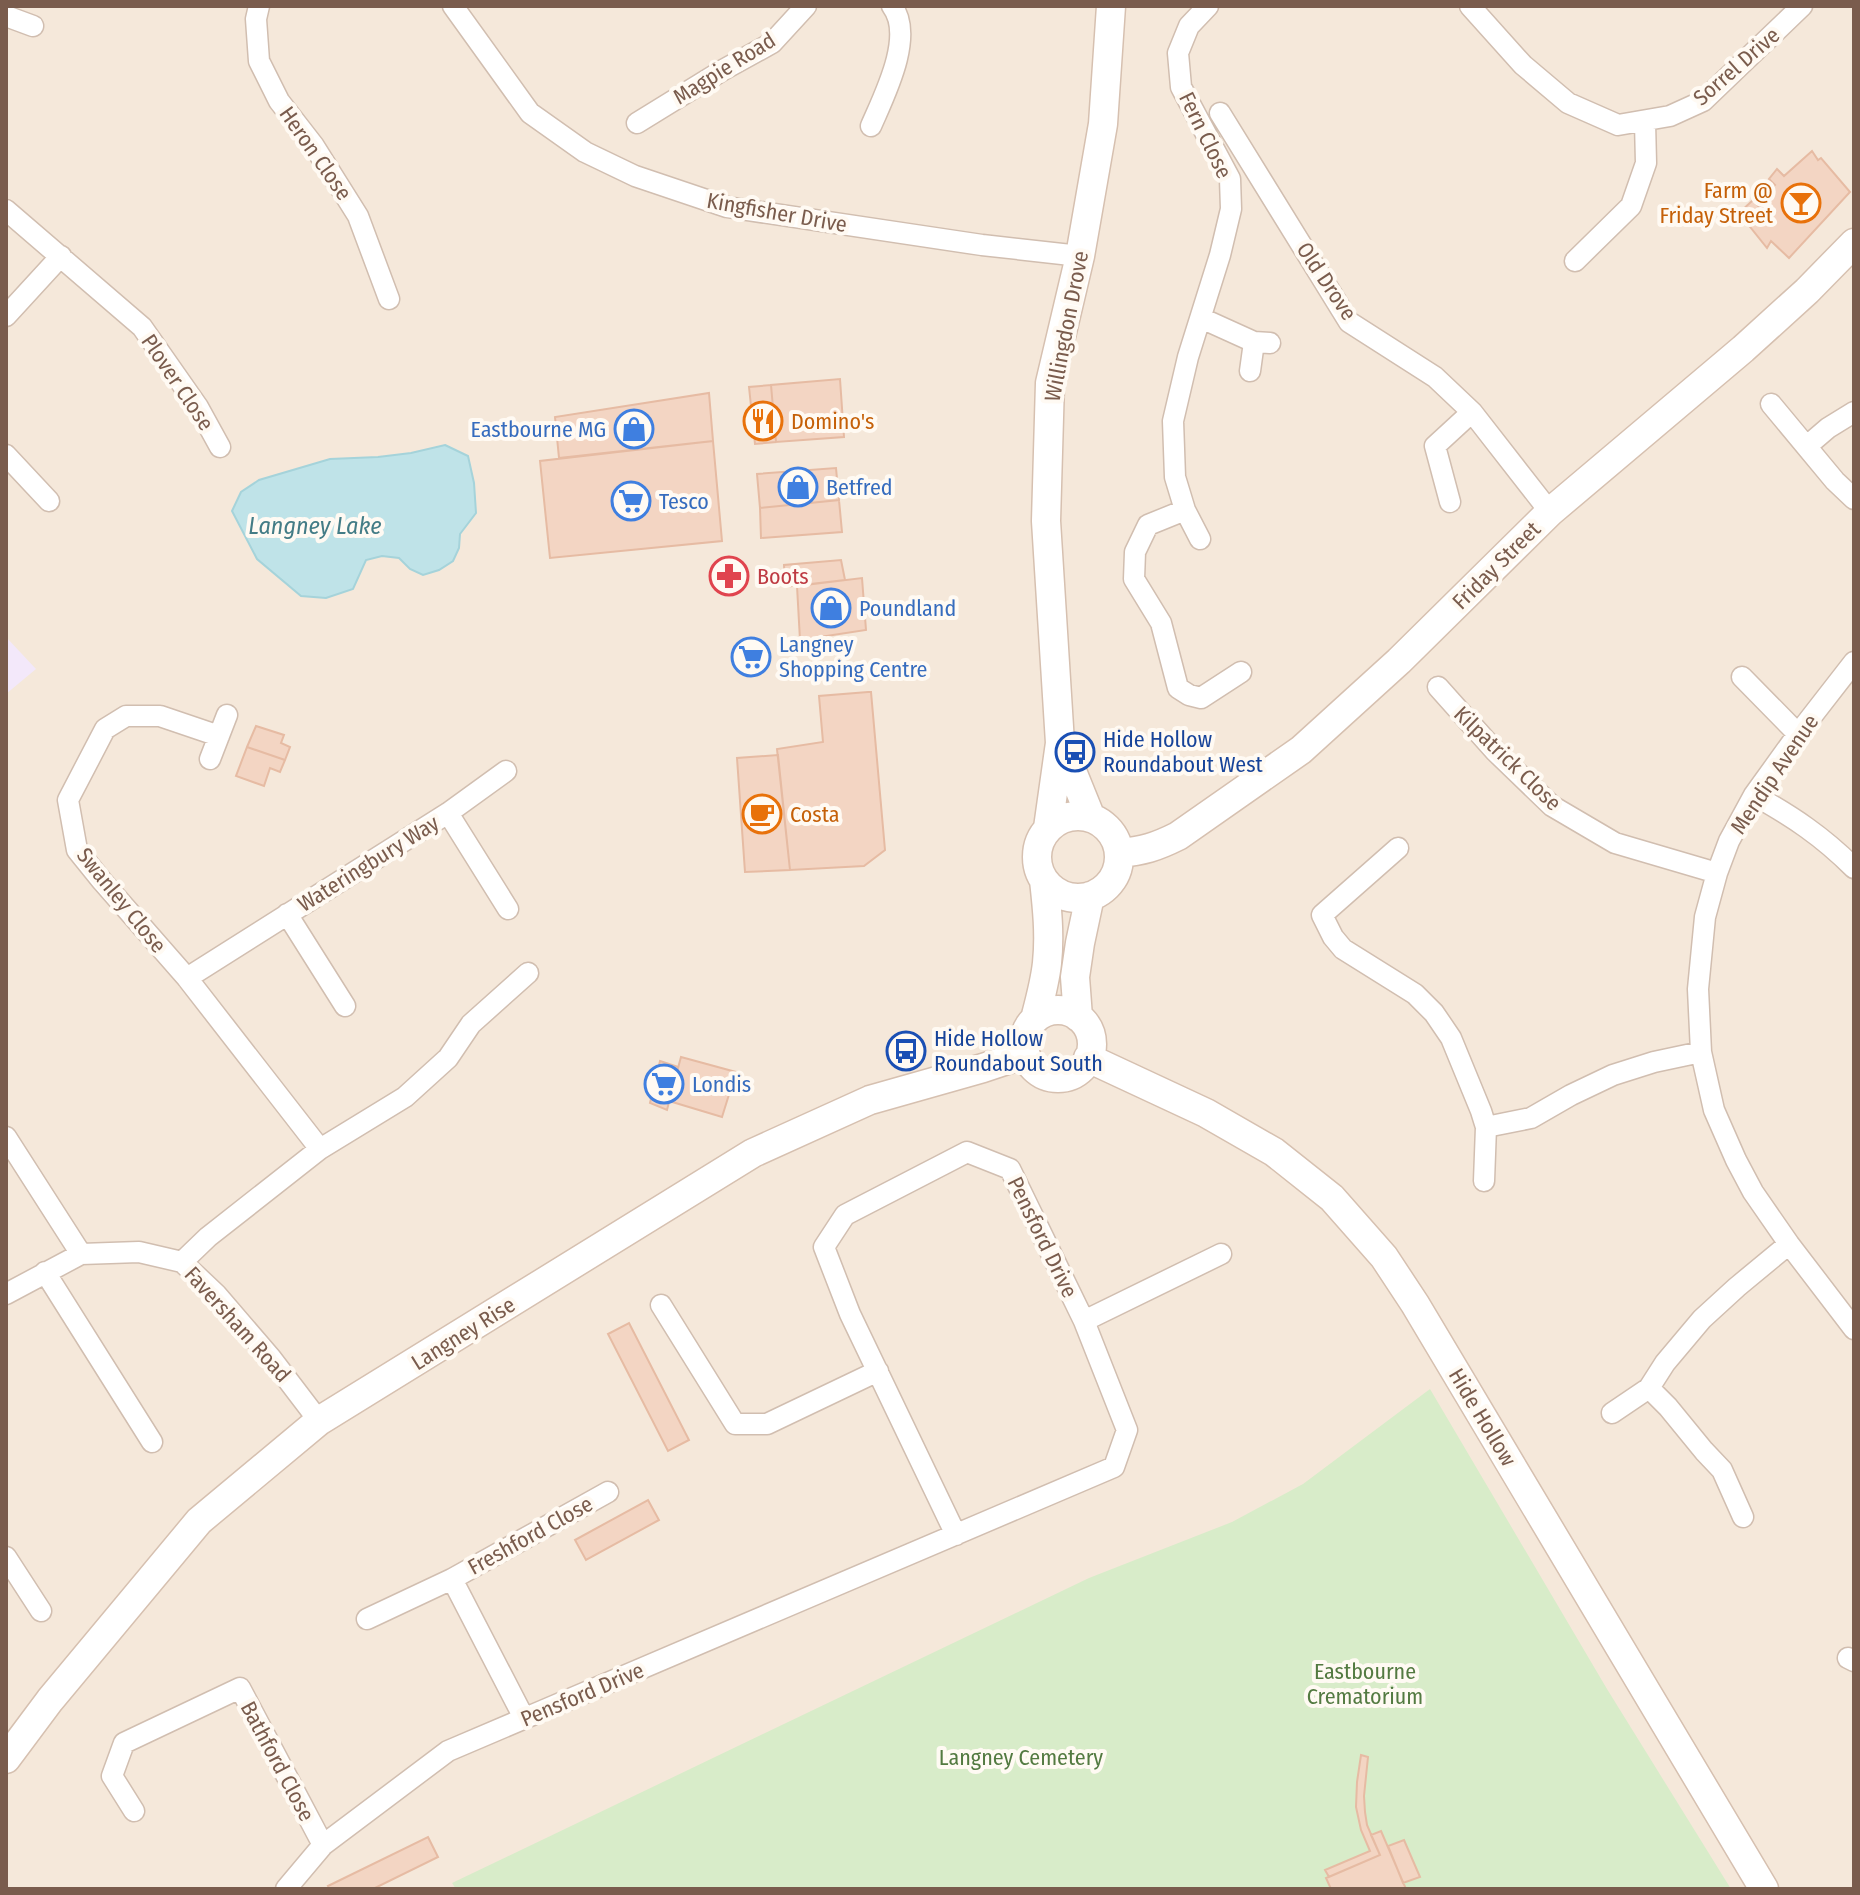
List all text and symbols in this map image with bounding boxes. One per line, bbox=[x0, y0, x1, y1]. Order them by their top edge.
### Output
street label: Sorrel Drive bbox=[1688, 22, 1785, 111]
street label: Magpie Road bbox=[668, 26, 780, 110]
street label: Fern Close bbox=[1173, 88, 1238, 183]
street label: Heron Close bbox=[274, 101, 358, 205]
place label: Farm @ Friday Street bbox=[1660, 177, 1774, 229]
bar icon: Farm @ Friday Street bbox=[1780, 182, 1822, 224]
street label: Kingfisher Drive bbox=[705, 187, 849, 238]
street label: Old Drove bbox=[1291, 237, 1362, 325]
street label: Willingdon Drove bbox=[1039, 249, 1094, 404]
street label: Plover Close bbox=[136, 329, 220, 436]
restaurant icon: Domino's bbox=[742, 400, 784, 442]
shop icon: Eastbourne MG bbox=[613, 408, 655, 450]
place label: Domino's bbox=[791, 408, 874, 435]
place label: Eastbourne MG bbox=[471, 416, 606, 443]
shop icon: Betfred bbox=[777, 466, 819, 508]
place label: Betfred bbox=[826, 474, 893, 501]
supermarket icon: Tesco bbox=[610, 480, 652, 522]
place label: Tesco bbox=[659, 488, 709, 515]
water label: Langney Lake bbox=[248, 512, 382, 540]
street label: Friday Street bbox=[1447, 515, 1547, 615]
pharmacy icon: Boots bbox=[708, 555, 750, 597]
place label: Boots bbox=[757, 563, 809, 590]
shop icon: Poundland bbox=[810, 587, 852, 629]
place label: Poundland bbox=[859, 595, 956, 622]
place label: Langney Shopping Centre bbox=[779, 631, 927, 683]
supermarket icon: Langney Shopping Centre bbox=[730, 636, 772, 678]
street label: Kilpatrick Close bbox=[1448, 700, 1567, 816]
street label: Mendip Avenue bbox=[1725, 709, 1824, 839]
place label: Hide Hollow Roundabout West bbox=[1103, 726, 1264, 778]
bus stop icon: Hide Hollow Roundabout West bbox=[1054, 731, 1096, 773]
cafe icon: Costa bbox=[741, 793, 783, 835]
place label: Costa bbox=[790, 801, 840, 828]
street label: Wateringbury Way bbox=[293, 809, 444, 918]
street label: Swanley Close bbox=[71, 842, 172, 958]
place label: Hide Hollow Roundabout South bbox=[934, 1025, 1103, 1077]
bus stop icon: Hide Hollow Roundabout South bbox=[885, 1030, 927, 1072]
supermarket icon: Londis bbox=[643, 1063, 685, 1105]
place label: Londis bbox=[692, 1071, 751, 1098]
street label: Pensford Drive bbox=[1002, 1172, 1083, 1302]
street label: Faversham Road bbox=[179, 1261, 297, 1388]
street label: Langney Rise bbox=[406, 1291, 520, 1376]
street label: Hide Hollow bbox=[1443, 1364, 1522, 1471]
street label: Freshford Close bbox=[463, 1490, 597, 1581]
street label: Pensford Drive bbox=[516, 1656, 648, 1733]
park label: Eastbourne Crematorium bbox=[1307, 1658, 1423, 1710]
street label: Bathford Close bbox=[235, 1697, 321, 1826]
park label: Langney Cemetery bbox=[939, 1744, 1103, 1771]

